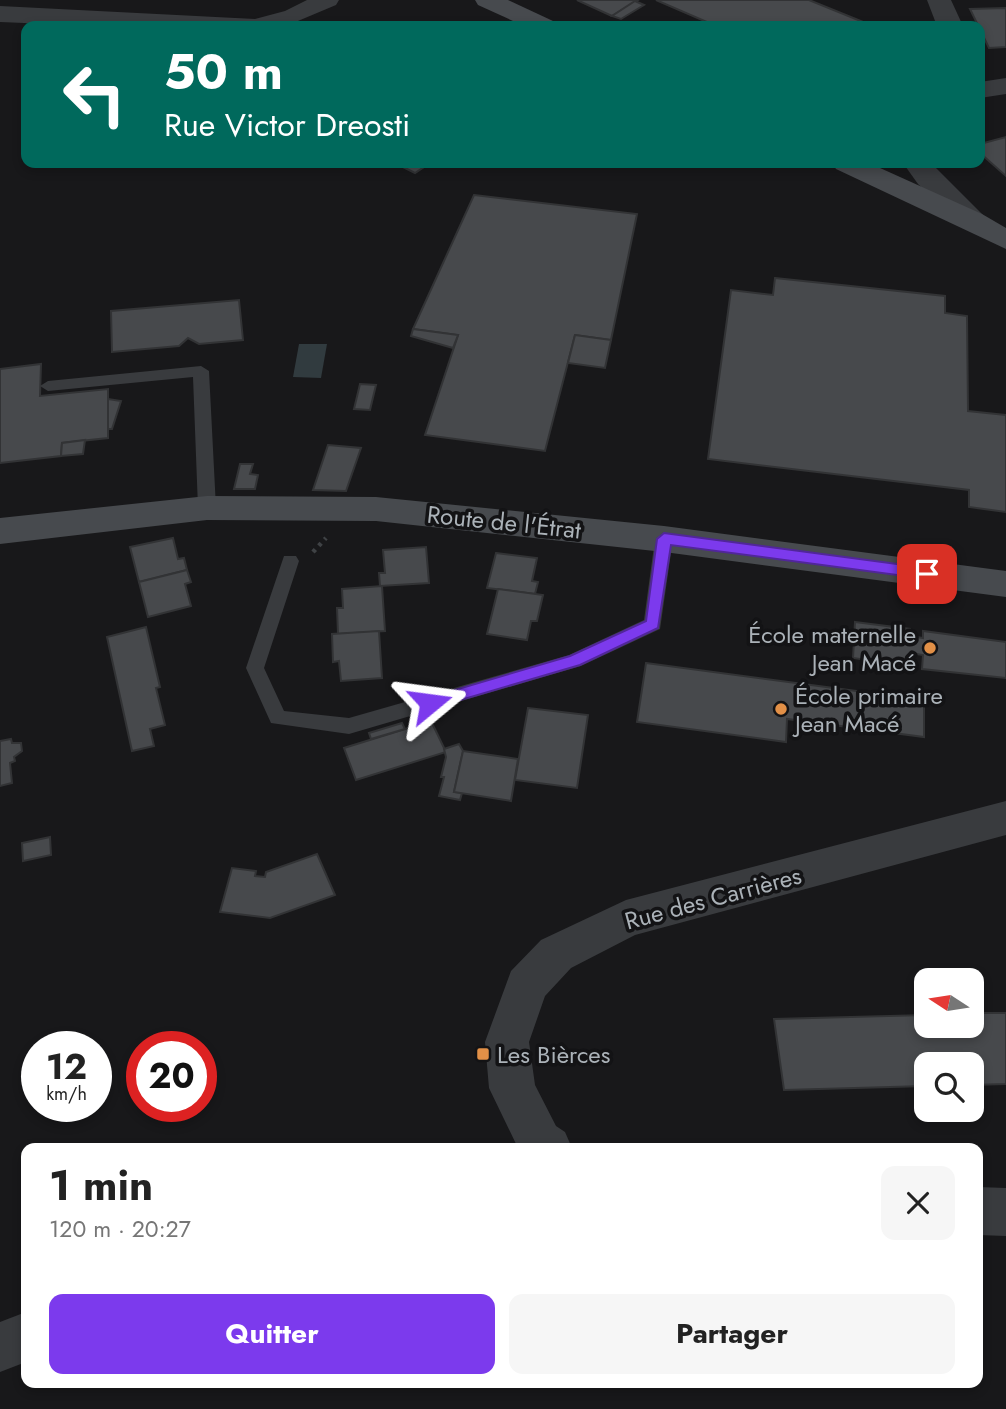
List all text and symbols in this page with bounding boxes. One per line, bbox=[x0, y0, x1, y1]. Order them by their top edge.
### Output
text: 50 m bbox=[164, 37, 283, 107]
icon: left bbox=[49, 49, 140, 140]
text: Rue Victor Dreosti bbox=[164, 102, 410, 148]
street label: Route de l'Étrat bbox=[425, 497, 583, 548]
pin bbox=[897, 544, 957, 604]
icon: arrive bbox=[908, 555, 946, 593]
place label: École maternelle Jean Macé bbox=[748, 617, 916, 680]
marker: École maternelle Jean Macé bbox=[922, 640, 938, 656]
position arrow bbox=[393, 666, 467, 740]
place label: École primaire Jean Macé bbox=[792, 678, 943, 741]
marker: École primaire Jean Macé bbox=[773, 701, 789, 717]
street label: Rue des Carrières bbox=[621, 858, 805, 938]
north arrow bbox=[914, 968, 984, 1038]
map controls bbox=[914, 968, 984, 1122]
speed limit sign: 20 bbox=[126, 1031, 217, 1122]
place label: Les Bièrces bbox=[497, 1037, 610, 1072]
text: 12 bbox=[46, 1042, 87, 1092]
marker: Les Bièrces bbox=[475, 1046, 491, 1062]
button: search bbox=[914, 1052, 984, 1122]
text: km/h bbox=[46, 1081, 87, 1107]
text: 1 min bbox=[49, 1155, 153, 1216]
button: close bbox=[881, 1166, 955, 1240]
text: 120 m · 20:27 bbox=[49, 1212, 191, 1246]
button: Quitter bbox=[49, 1294, 495, 1374]
button: Partager bbox=[509, 1294, 955, 1374]

